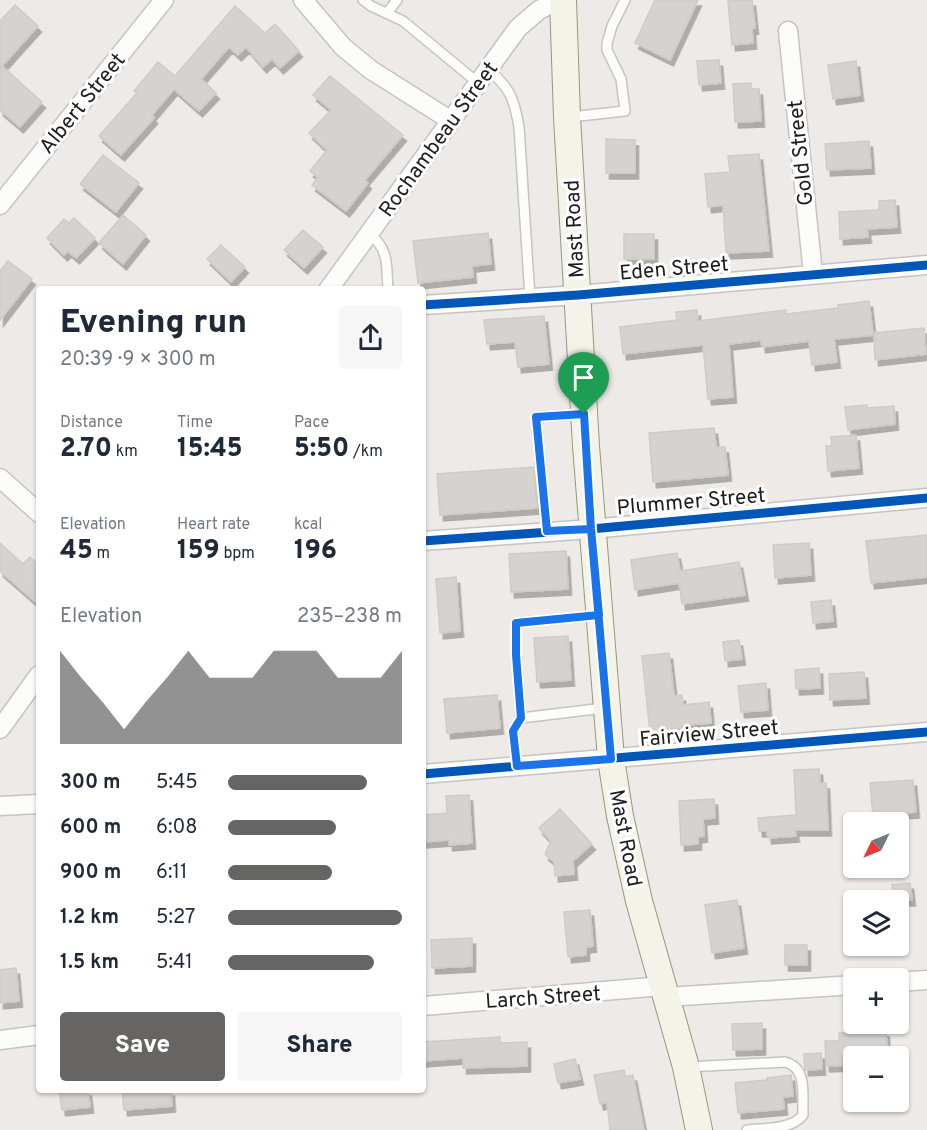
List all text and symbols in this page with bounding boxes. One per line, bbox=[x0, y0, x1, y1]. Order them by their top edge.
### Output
street label: Albert Street bbox=[34, 48, 132, 160]
street label: Rochambeau Street bbox=[374, 57, 505, 223]
street label: Gold Street bbox=[783, 99, 820, 207]
street label: Mast Road bbox=[559, 179, 592, 279]
street label: Eden Street bbox=[618, 251, 730, 288]
text: Evening run bbox=[60, 303, 247, 345]
button: share bbox=[339, 306, 402, 369]
text: 20:39 · 9 × 300 m bbox=[60, 347, 216, 373]
pin bbox=[558, 352, 609, 414]
icon: arrive bbox=[567, 361, 600, 394]
text: Distance bbox=[60, 413, 123, 433]
text: Time bbox=[177, 413, 213, 433]
text: Pace bbox=[294, 413, 329, 433]
text: 2.70 bbox=[60, 433, 112, 466]
text: 15:45 bbox=[177, 433, 243, 466]
text: 5:50 bbox=[294, 433, 349, 466]
text: km bbox=[112, 442, 138, 462]
text: /km bbox=[349, 442, 383, 462]
street label: Plummer Street bbox=[616, 483, 767, 522]
text: Elevation bbox=[60, 515, 126, 535]
text: Heart rate bbox=[177, 515, 250, 535]
text: kcal bbox=[294, 515, 322, 535]
text: 45 bbox=[60, 535, 93, 568]
text: 159 bbox=[177, 535, 220, 568]
text: 196 bbox=[294, 535, 337, 568]
text: m bbox=[93, 544, 110, 564]
text: bpm bbox=[220, 544, 255, 564]
text: Elevation bbox=[60, 604, 142, 630]
text: 235–238 m bbox=[297, 604, 402, 630]
street label: Fairview Street bbox=[638, 715, 780, 754]
text: 300 m bbox=[60, 770, 121, 796]
text: 5:45 bbox=[156, 770, 198, 796]
street label: Mast Road bbox=[602, 787, 647, 889]
north arrow bbox=[843, 812, 909, 878]
map controls bbox=[843, 812, 909, 1112]
text: 600 m bbox=[60, 815, 121, 841]
text: 6:08 bbox=[156, 815, 198, 841]
text: 900 m bbox=[60, 860, 121, 886]
text: 6:11 bbox=[156, 860, 187, 886]
button: layers bbox=[843, 890, 909, 956]
text: 1.2 km bbox=[60, 905, 119, 931]
text: 5:27 bbox=[156, 905, 195, 931]
text: 1.5 km bbox=[60, 950, 119, 976]
text: 5:41 bbox=[156, 950, 193, 976]
button: + bbox=[843, 968, 909, 1034]
street label: Larch Street bbox=[484, 981, 602, 1016]
button: Save bbox=[60, 1012, 225, 1081]
button: Share bbox=[237, 1012, 402, 1081]
button: − bbox=[843, 1046, 909, 1112]

